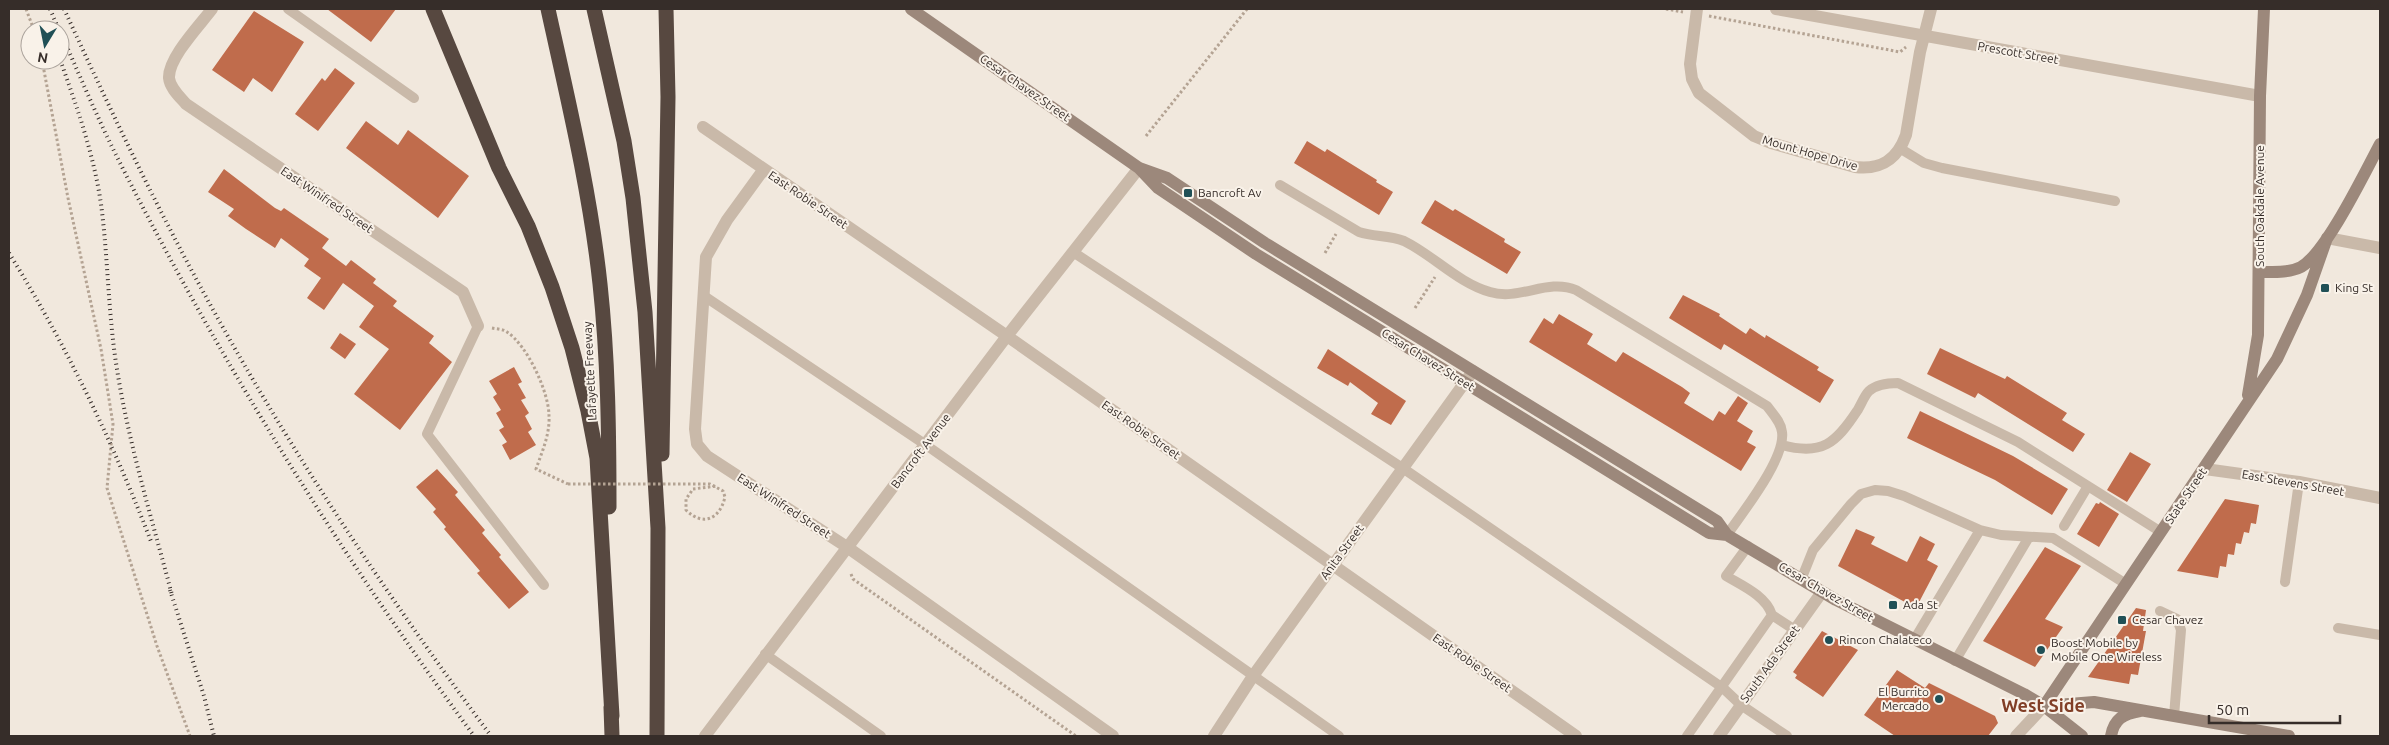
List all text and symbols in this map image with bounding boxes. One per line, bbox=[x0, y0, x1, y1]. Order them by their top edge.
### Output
north arrow bbox=[20, 20, 70, 70]
street label: Prescott Street bbox=[1977, 39, 2060, 66]
text: N bbox=[36, 49, 49, 67]
street label: Cesar Chavez Street bbox=[978, 52, 1073, 124]
street label: Mount Hope Drive bbox=[1761, 133, 1859, 172]
street label: South Oakdale Avenue bbox=[2253, 145, 2266, 267]
street label: East Winifred Street bbox=[279, 164, 376, 235]
street label: East Robie Street bbox=[766, 168, 851, 231]
place label: Bancroft Av bbox=[1198, 186, 1261, 199]
marker: Bancroft Av bbox=[1182, 187, 1194, 199]
place label: King St bbox=[2335, 281, 2373, 294]
marker: King St bbox=[2319, 282, 2331, 294]
street label: Lafayette Freeway bbox=[580, 321, 599, 421]
street label: Cesar Chavez Street bbox=[1379, 326, 1477, 394]
street label: East Robie Street bbox=[1100, 398, 1183, 462]
street label: Bancroft Avenue bbox=[888, 411, 953, 491]
street label: State Street bbox=[2162, 465, 2209, 526]
street label: East Stevens Street bbox=[2241, 467, 2346, 498]
street label: East Winifred Street bbox=[735, 471, 834, 541]
street label: Anita Street bbox=[1317, 521, 1366, 582]
street label: Cesar Chavez Street bbox=[1777, 559, 1876, 624]
place label: Ada St bbox=[1903, 598, 1938, 611]
marker: Ada St bbox=[1887, 599, 1899, 611]
place label: Cesar Chavez bbox=[2132, 613, 2203, 626]
marker: Cesar Chavez bbox=[2116, 614, 2128, 626]
street label: South Ada Street bbox=[1737, 623, 1802, 705]
street label: East Robie Street bbox=[1431, 631, 1514, 695]
place label: Rincon Chalateco bbox=[1839, 633, 1932, 646]
marker: Rincon Chalateco bbox=[1823, 634, 1835, 646]
place label: Boost Mobile by Mobile One Wireless bbox=[2051, 636, 2162, 663]
marker: Boost Mobile by Mobile One Wireless bbox=[2035, 644, 2047, 656]
place label: El Burrito Mercado bbox=[1878, 685, 1929, 712]
scale bar bbox=[2209, 692, 2340, 724]
marker: El Burrito Mercado bbox=[1933, 693, 1945, 705]
district label: West Side bbox=[2001, 695, 2085, 715]
text: 50 m bbox=[2216, 701, 2249, 718]

